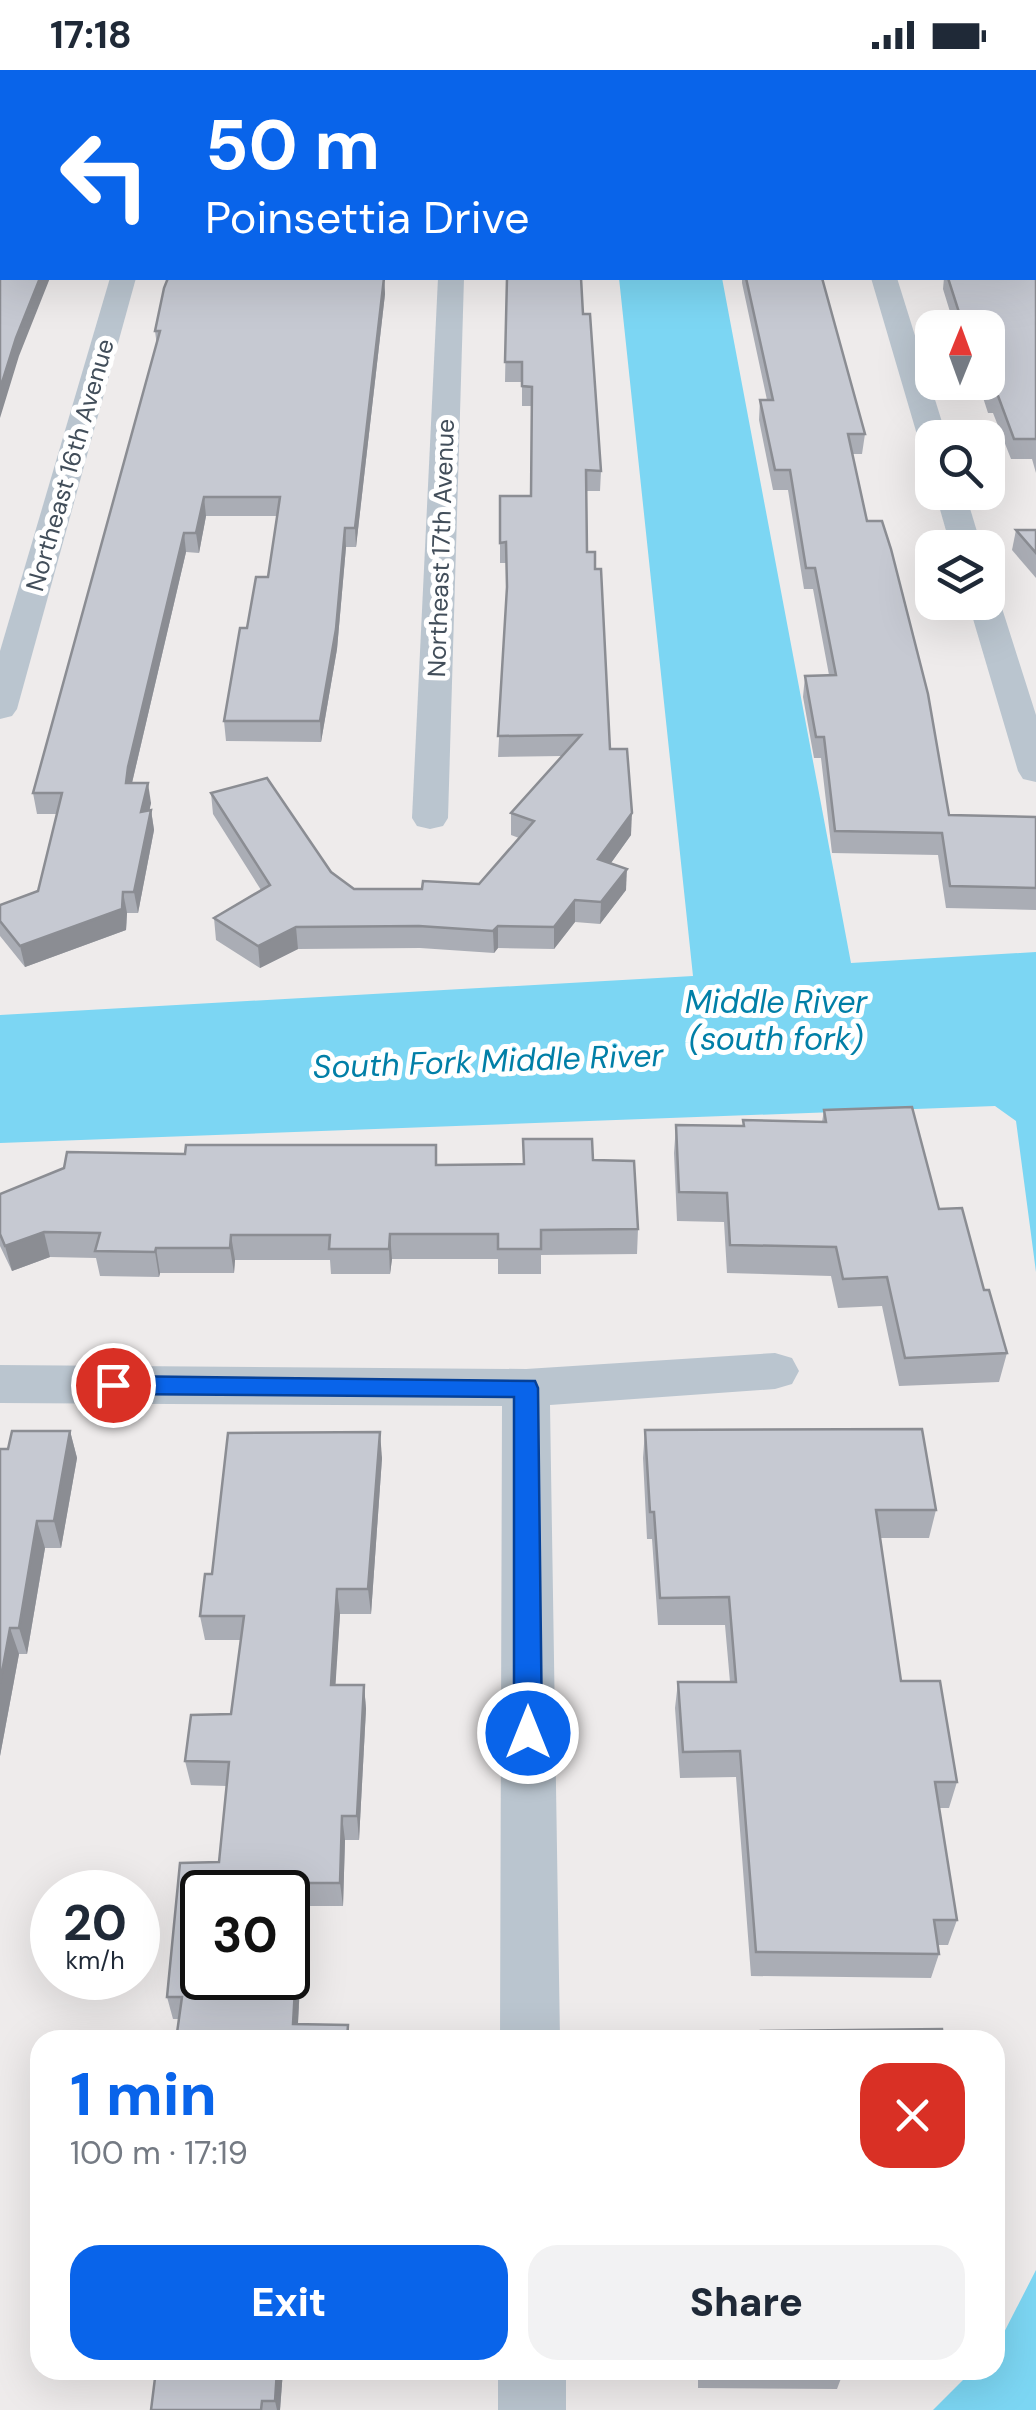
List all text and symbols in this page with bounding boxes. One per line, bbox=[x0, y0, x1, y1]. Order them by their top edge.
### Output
text: 17:18 bbox=[50, 10, 132, 60]
text: 50 m bbox=[205, 100, 380, 191]
icon: left bbox=[40, 110, 170, 240]
text: Poinsettia Drive bbox=[205, 188, 530, 247]
north arrow bbox=[915, 310, 1005, 400]
map controls bbox=[915, 310, 1005, 620]
street label: Northeast 16th Avenue bbox=[18, 335, 122, 595]
street label: Northeast 17th Avenue bbox=[420, 418, 462, 678]
button: search bbox=[915, 420, 1005, 510]
button: layers bbox=[915, 530, 1005, 620]
water label: Middle River (south fork) bbox=[685, 981, 868, 1060]
water label: South Fork Middle River bbox=[312, 1034, 665, 1088]
pin bbox=[71, 1343, 156, 1428]
icon: arrive bbox=[86, 1358, 141, 1413]
position arrow bbox=[476, 1681, 580, 1785]
speed limit sign: 30 bbox=[180, 1870, 310, 2000]
text: 20 bbox=[63, 1890, 127, 1956]
text: km/h bbox=[65, 1944, 125, 1977]
text: 1 min bbox=[70, 2055, 217, 2134]
button: close bbox=[860, 2063, 965, 2168]
text: 100 m · 17:19 bbox=[70, 2132, 248, 2174]
button: Exit bbox=[70, 2245, 508, 2360]
button: Share bbox=[528, 2245, 965, 2360]

